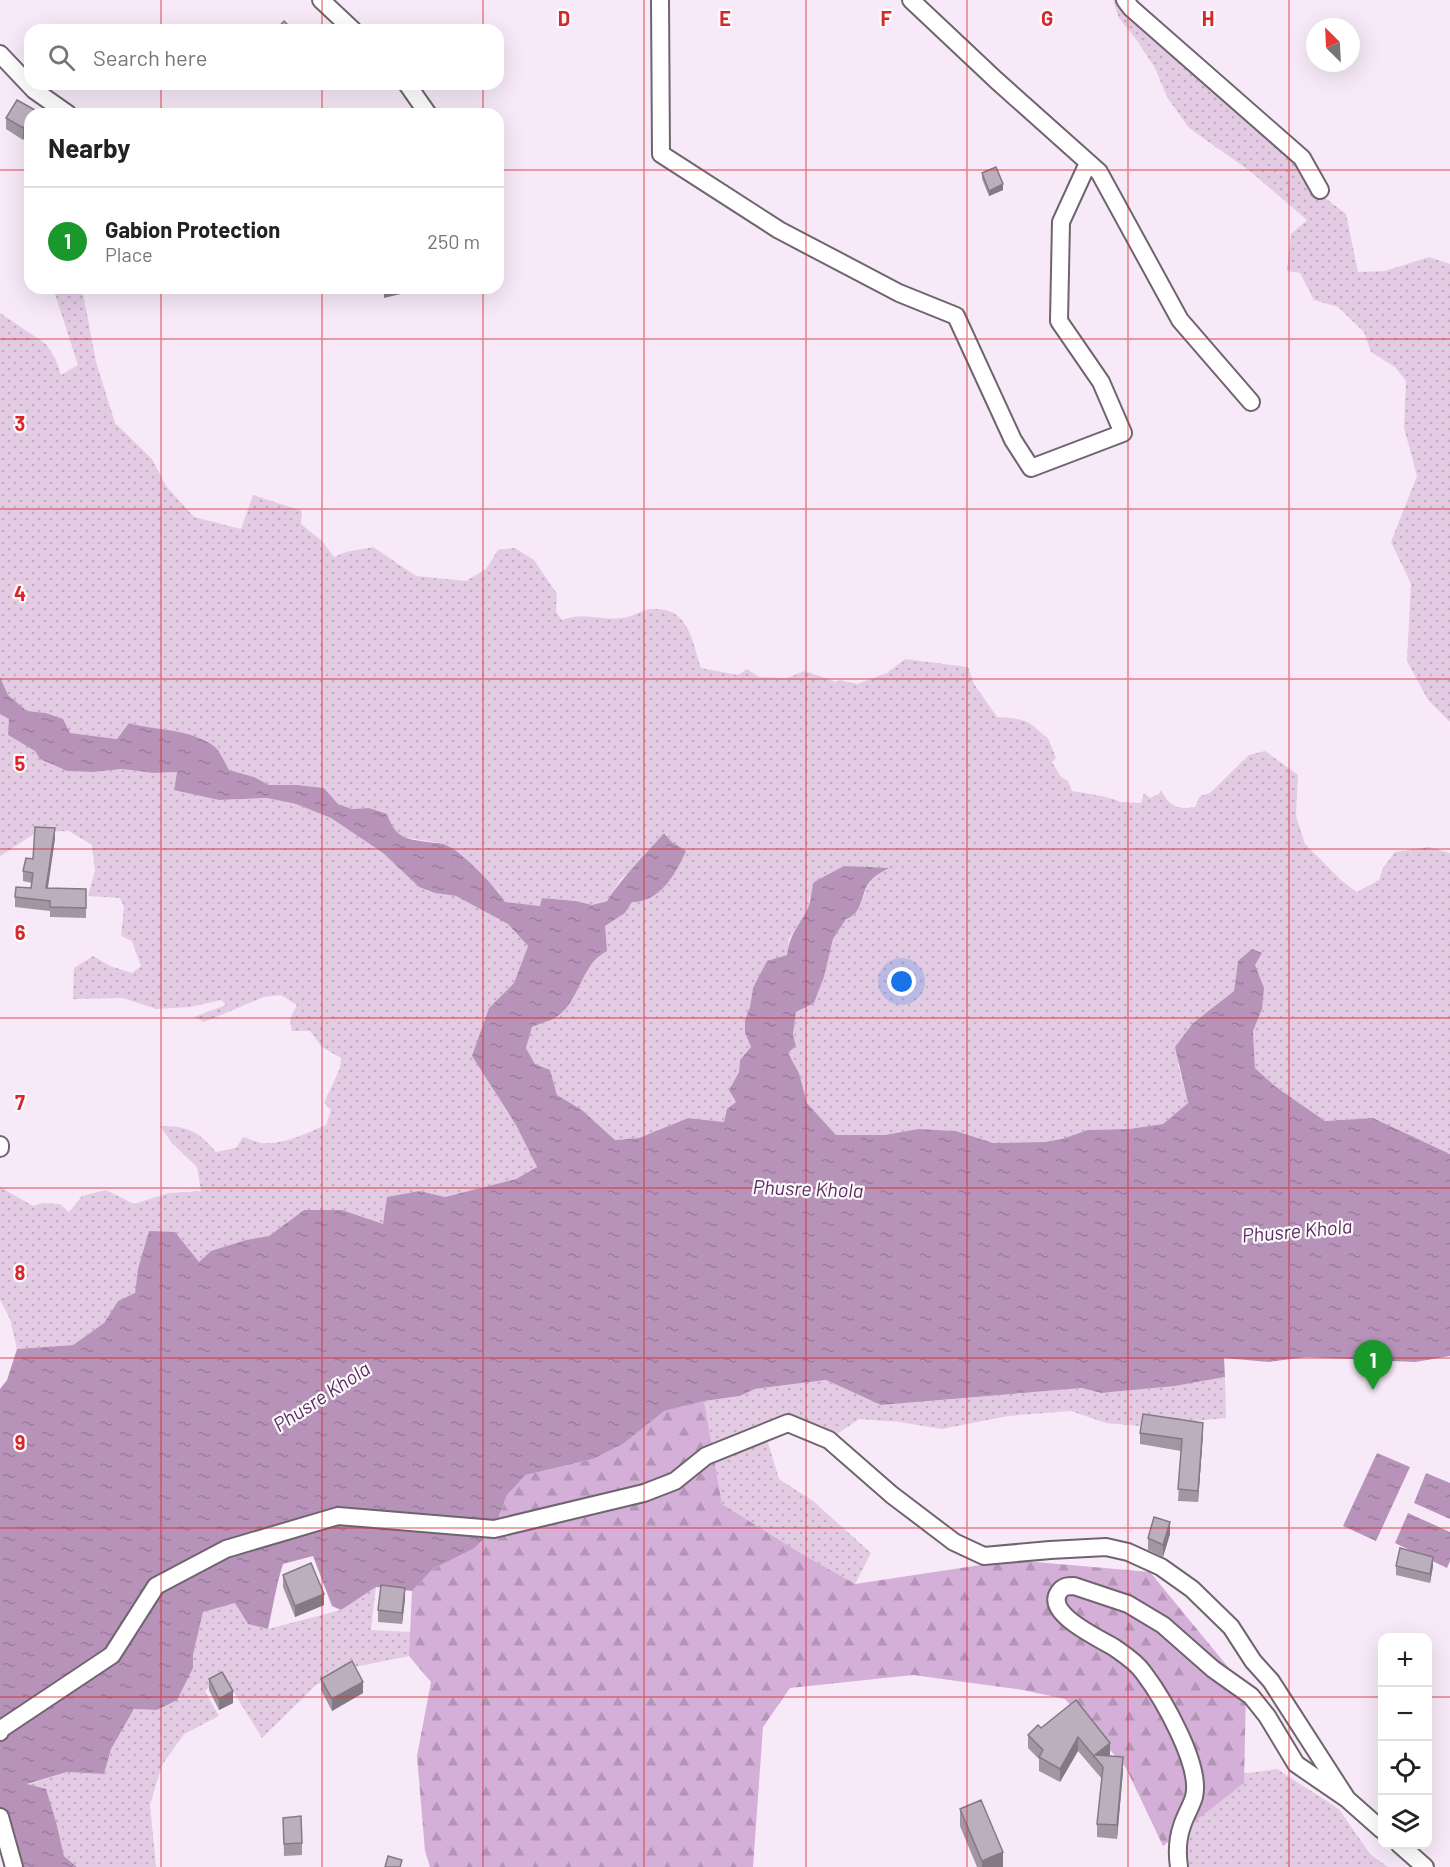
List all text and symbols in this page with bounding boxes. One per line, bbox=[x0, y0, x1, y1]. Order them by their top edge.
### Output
text: D bbox=[558, 6, 570, 30]
text: E bbox=[719, 6, 731, 30]
text: F bbox=[880, 6, 892, 30]
text: G bbox=[1041, 6, 1053, 30]
text: H bbox=[1202, 6, 1214, 30]
north arrow bbox=[1306, 18, 1360, 72]
search box bbox=[24, 24, 504, 90]
icon: search bbox=[45, 41, 78, 74]
text: Search here bbox=[93, 44, 207, 70]
text: Nearby bbox=[48, 132, 130, 163]
text: Gabion Protection bbox=[105, 216, 280, 242]
text: 1 bbox=[64, 229, 71, 253]
text: 250 m bbox=[427, 229, 480, 253]
text: Place bbox=[105, 242, 153, 266]
text: 3 bbox=[15, 411, 25, 435]
text: 4 bbox=[14, 581, 26, 605]
text: 5 bbox=[15, 751, 26, 775]
text: 6 bbox=[15, 920, 26, 944]
your location bbox=[887, 967, 916, 996]
text: 7 bbox=[15, 1090, 25, 1114]
water label: Phusre Khola bbox=[752, 1174, 864, 1202]
water label: Phusre Khola bbox=[1241, 1213, 1353, 1247]
text: 8 bbox=[15, 1260, 26, 1284]
pin: 1 bbox=[1354, 1340, 1392, 1390]
water label: Phusre Khola bbox=[268, 1356, 374, 1436]
text: 9 bbox=[15, 1430, 25, 1454]
map controls bbox=[1378, 1633, 1432, 1849]
button: + bbox=[1378, 1633, 1432, 1687]
button: − bbox=[1378, 1687, 1432, 1741]
button: locate bbox=[1378, 1741, 1432, 1795]
button: layers bbox=[1378, 1795, 1432, 1849]

